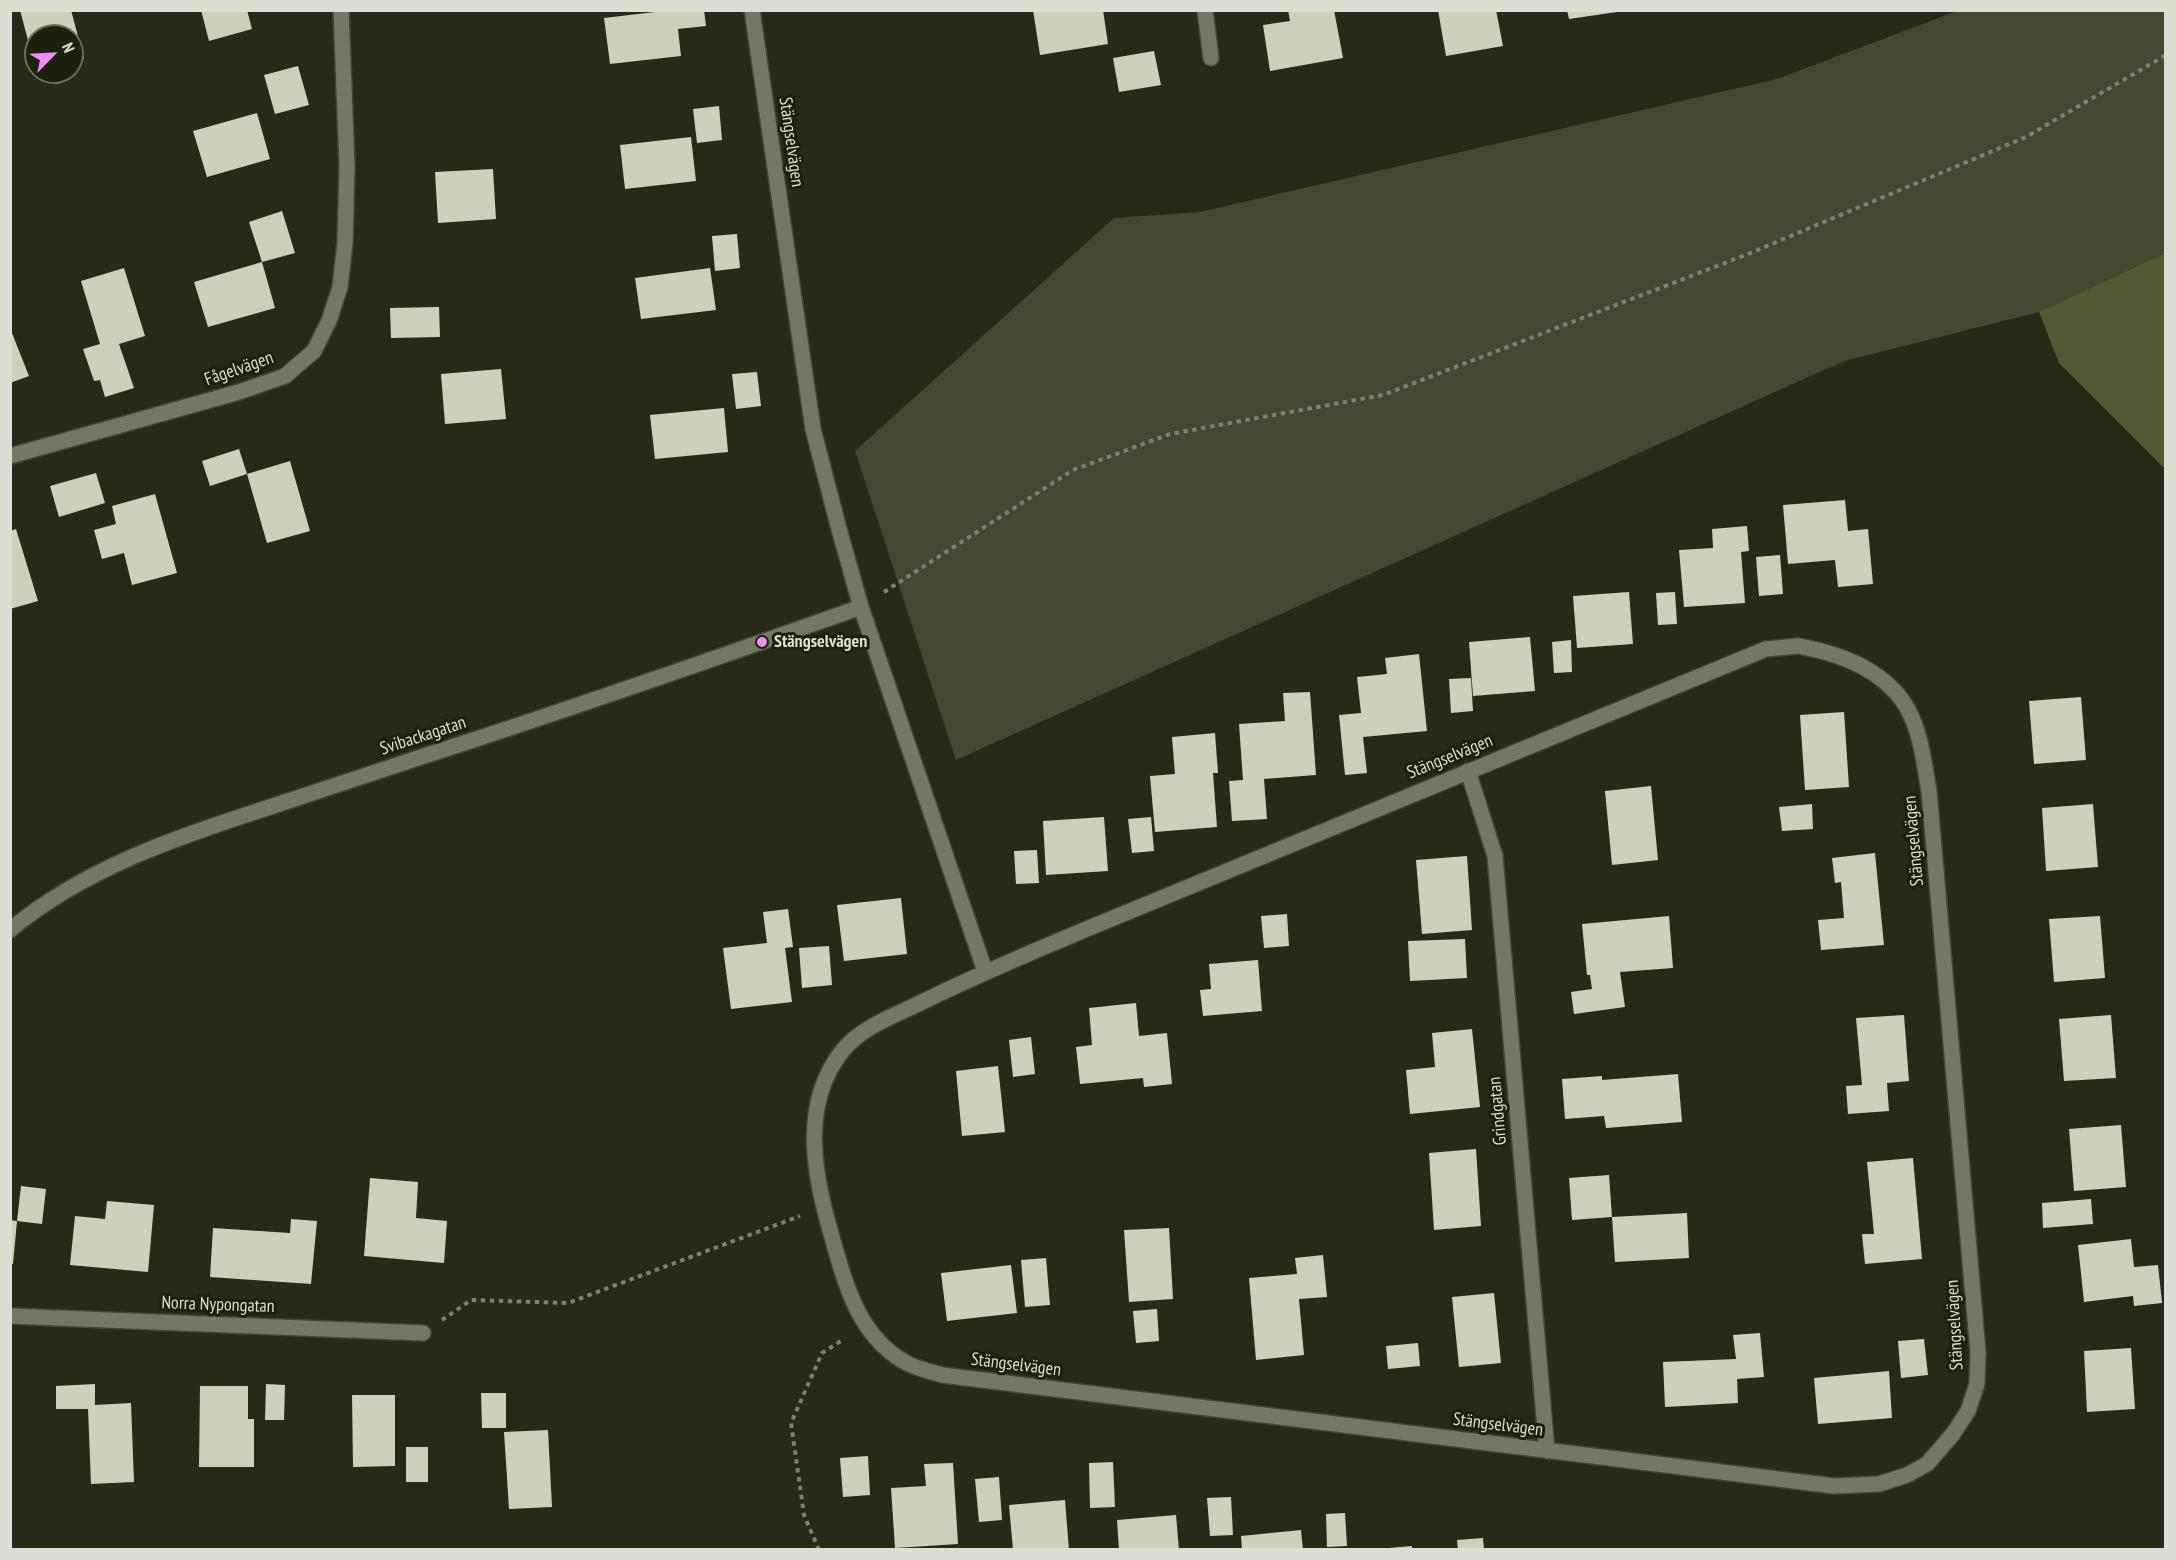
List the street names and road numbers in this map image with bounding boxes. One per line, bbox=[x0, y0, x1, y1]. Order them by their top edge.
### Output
street label: Stängselvägen bbox=[774, 96, 808, 188]
street label: Fågelvägen bbox=[202, 347, 276, 391]
street label: Svibackagatan bbox=[377, 712, 469, 760]
street label: Stängselvägen bbox=[1404, 730, 1496, 784]
street label: Stängselvägen bbox=[1899, 795, 1929, 887]
street label: Grindgatan bbox=[1484, 1076, 1512, 1146]
street label: Stängselvägen bbox=[1942, 1279, 1968, 1371]
street label: Norra Nypongatan bbox=[161, 1292, 275, 1318]
street label: Stängselvägen bbox=[970, 1349, 1062, 1381]
street label: Stängselvägen bbox=[1452, 1409, 1544, 1441]

